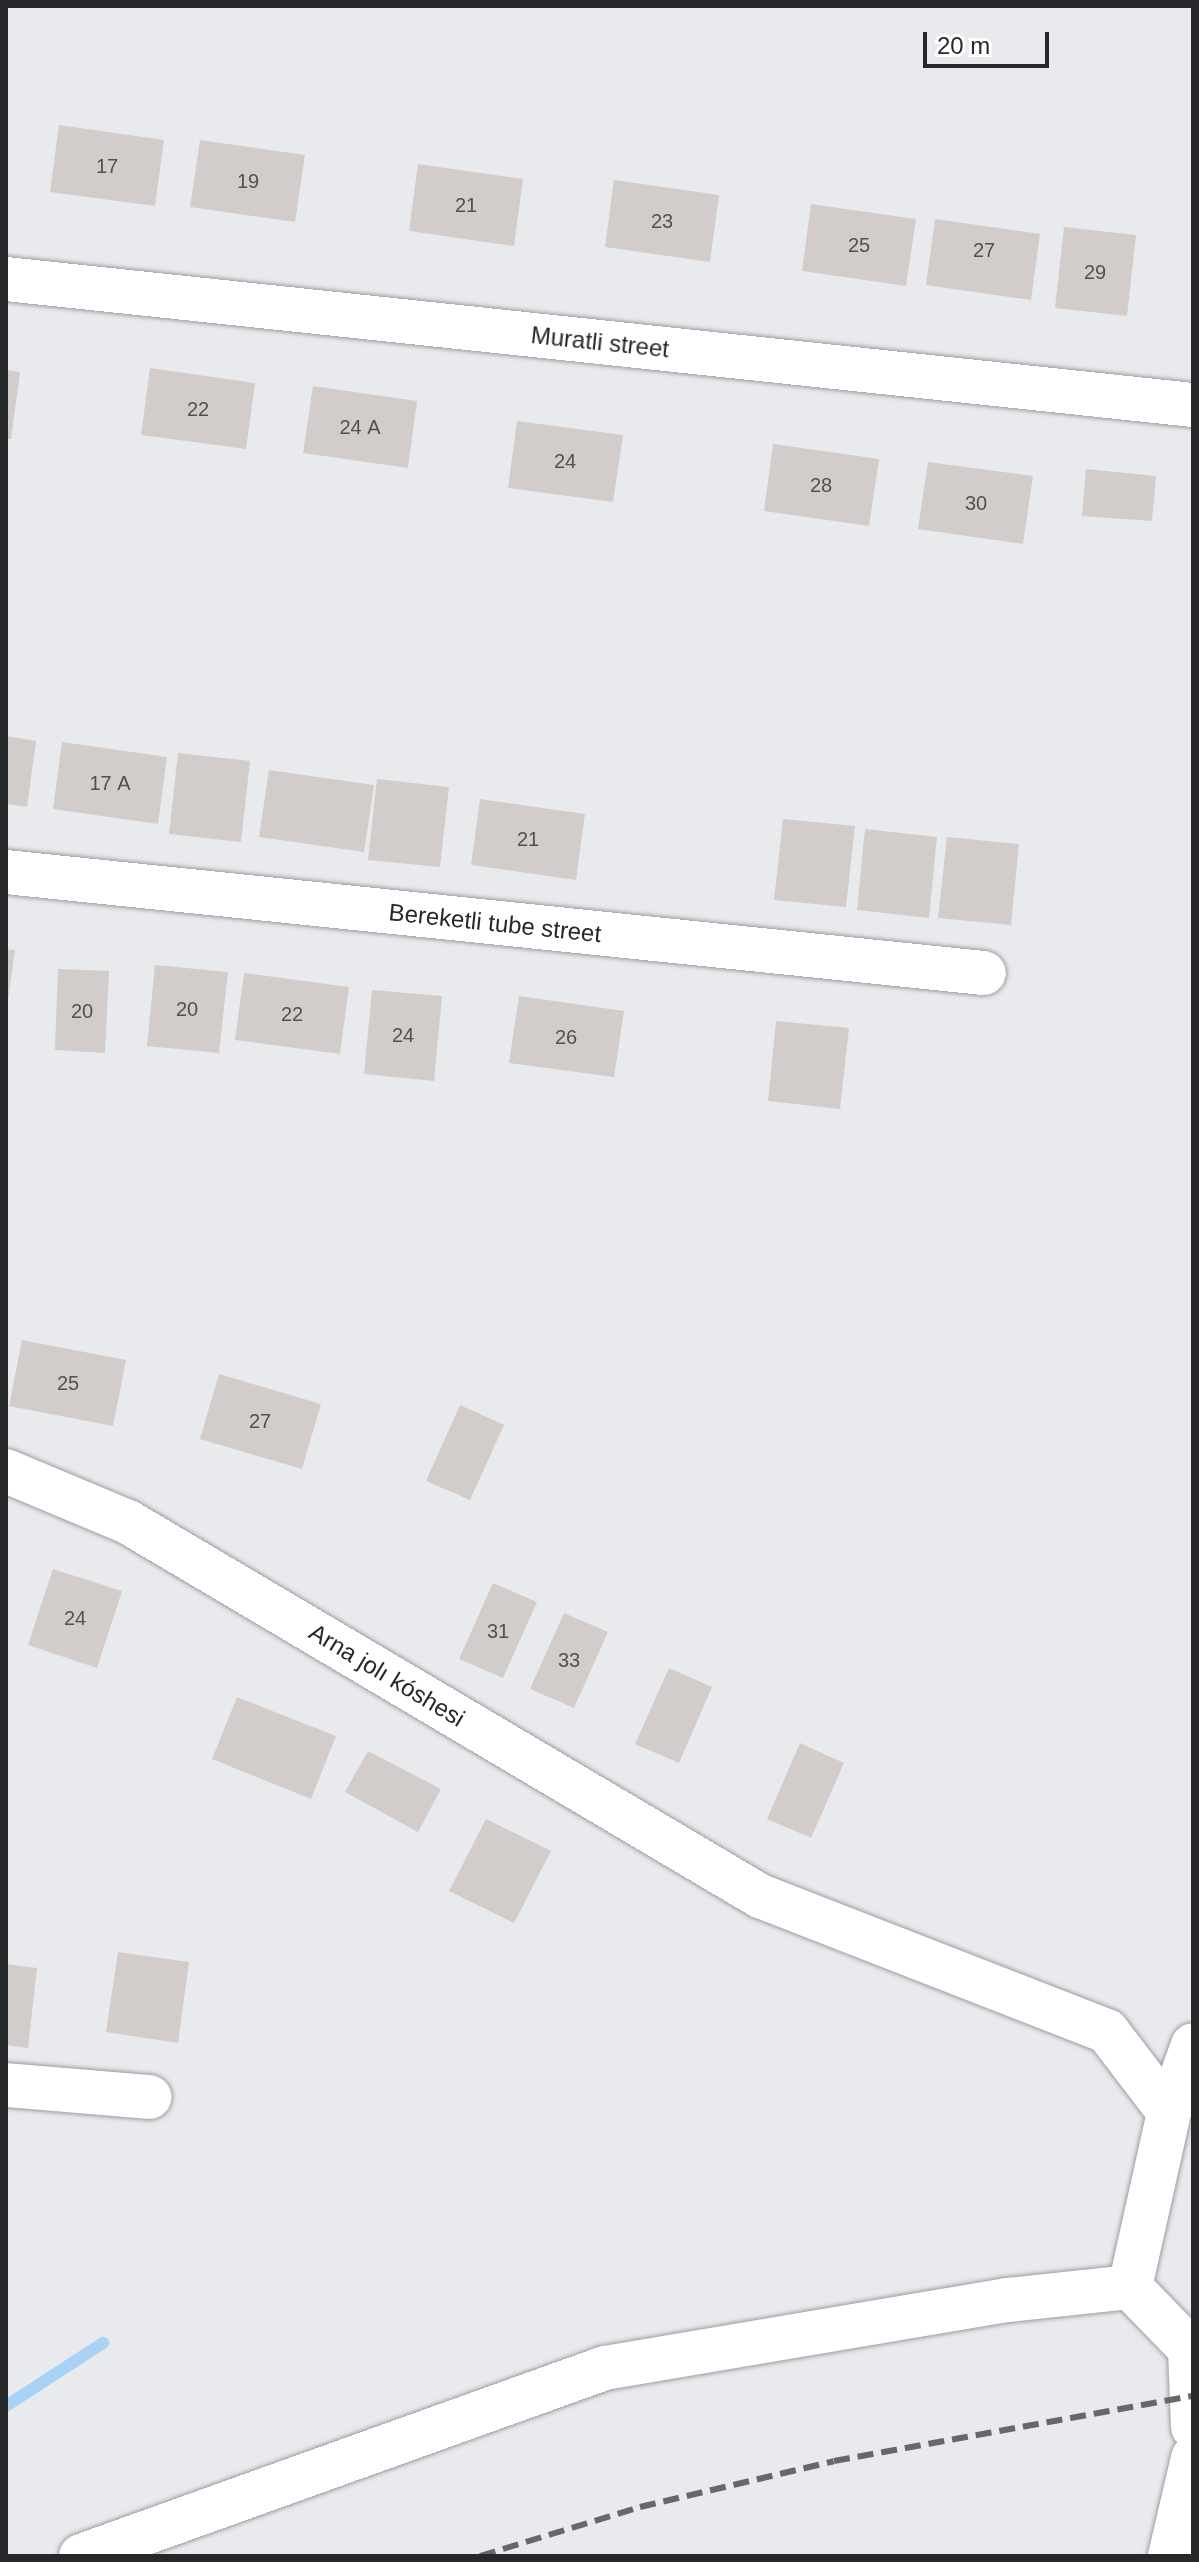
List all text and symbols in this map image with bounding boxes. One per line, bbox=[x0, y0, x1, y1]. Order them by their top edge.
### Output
scale bar bbox=[927, 16, 1053, 66]
text: 20 m bbox=[937, 32, 990, 59]
house number: 17 bbox=[96, 154, 118, 178]
house number: 19 bbox=[237, 169, 259, 193]
house number: 21 bbox=[455, 193, 477, 217]
house number: 23 bbox=[651, 209, 673, 233]
house number: 25 bbox=[848, 233, 870, 257]
house number: 27 bbox=[973, 238, 995, 262]
house number: 29 bbox=[1084, 260, 1106, 284]
street label: Muratli street bbox=[530, 320, 670, 364]
house number: 22 bbox=[187, 397, 209, 421]
house number: 24 А bbox=[339, 415, 381, 439]
house number: 24 bbox=[554, 449, 576, 473]
house number: 28 bbox=[810, 473, 832, 497]
house number: 30 bbox=[965, 491, 987, 515]
house number: 17 А bbox=[89, 771, 131, 795]
house number: 21 bbox=[517, 827, 539, 851]
street label: Bereketli tube street bbox=[387, 898, 603, 948]
house number: 20 bbox=[176, 997, 198, 1021]
house number: 20 bbox=[71, 999, 93, 1023]
house number: 22 bbox=[281, 1002, 303, 1026]
house number: 24 bbox=[392, 1023, 414, 1047]
house number: 26 bbox=[555, 1025, 577, 1049]
house number: 25 bbox=[57, 1371, 79, 1395]
house number: 27 bbox=[249, 1409, 271, 1433]
house number: 24 bbox=[64, 1606, 86, 1630]
street label: Arna jolı kóshesi bbox=[304, 1617, 470, 1733]
house number: 31 bbox=[487, 1619, 509, 1643]
house number: 33 bbox=[558, 1648, 580, 1672]

